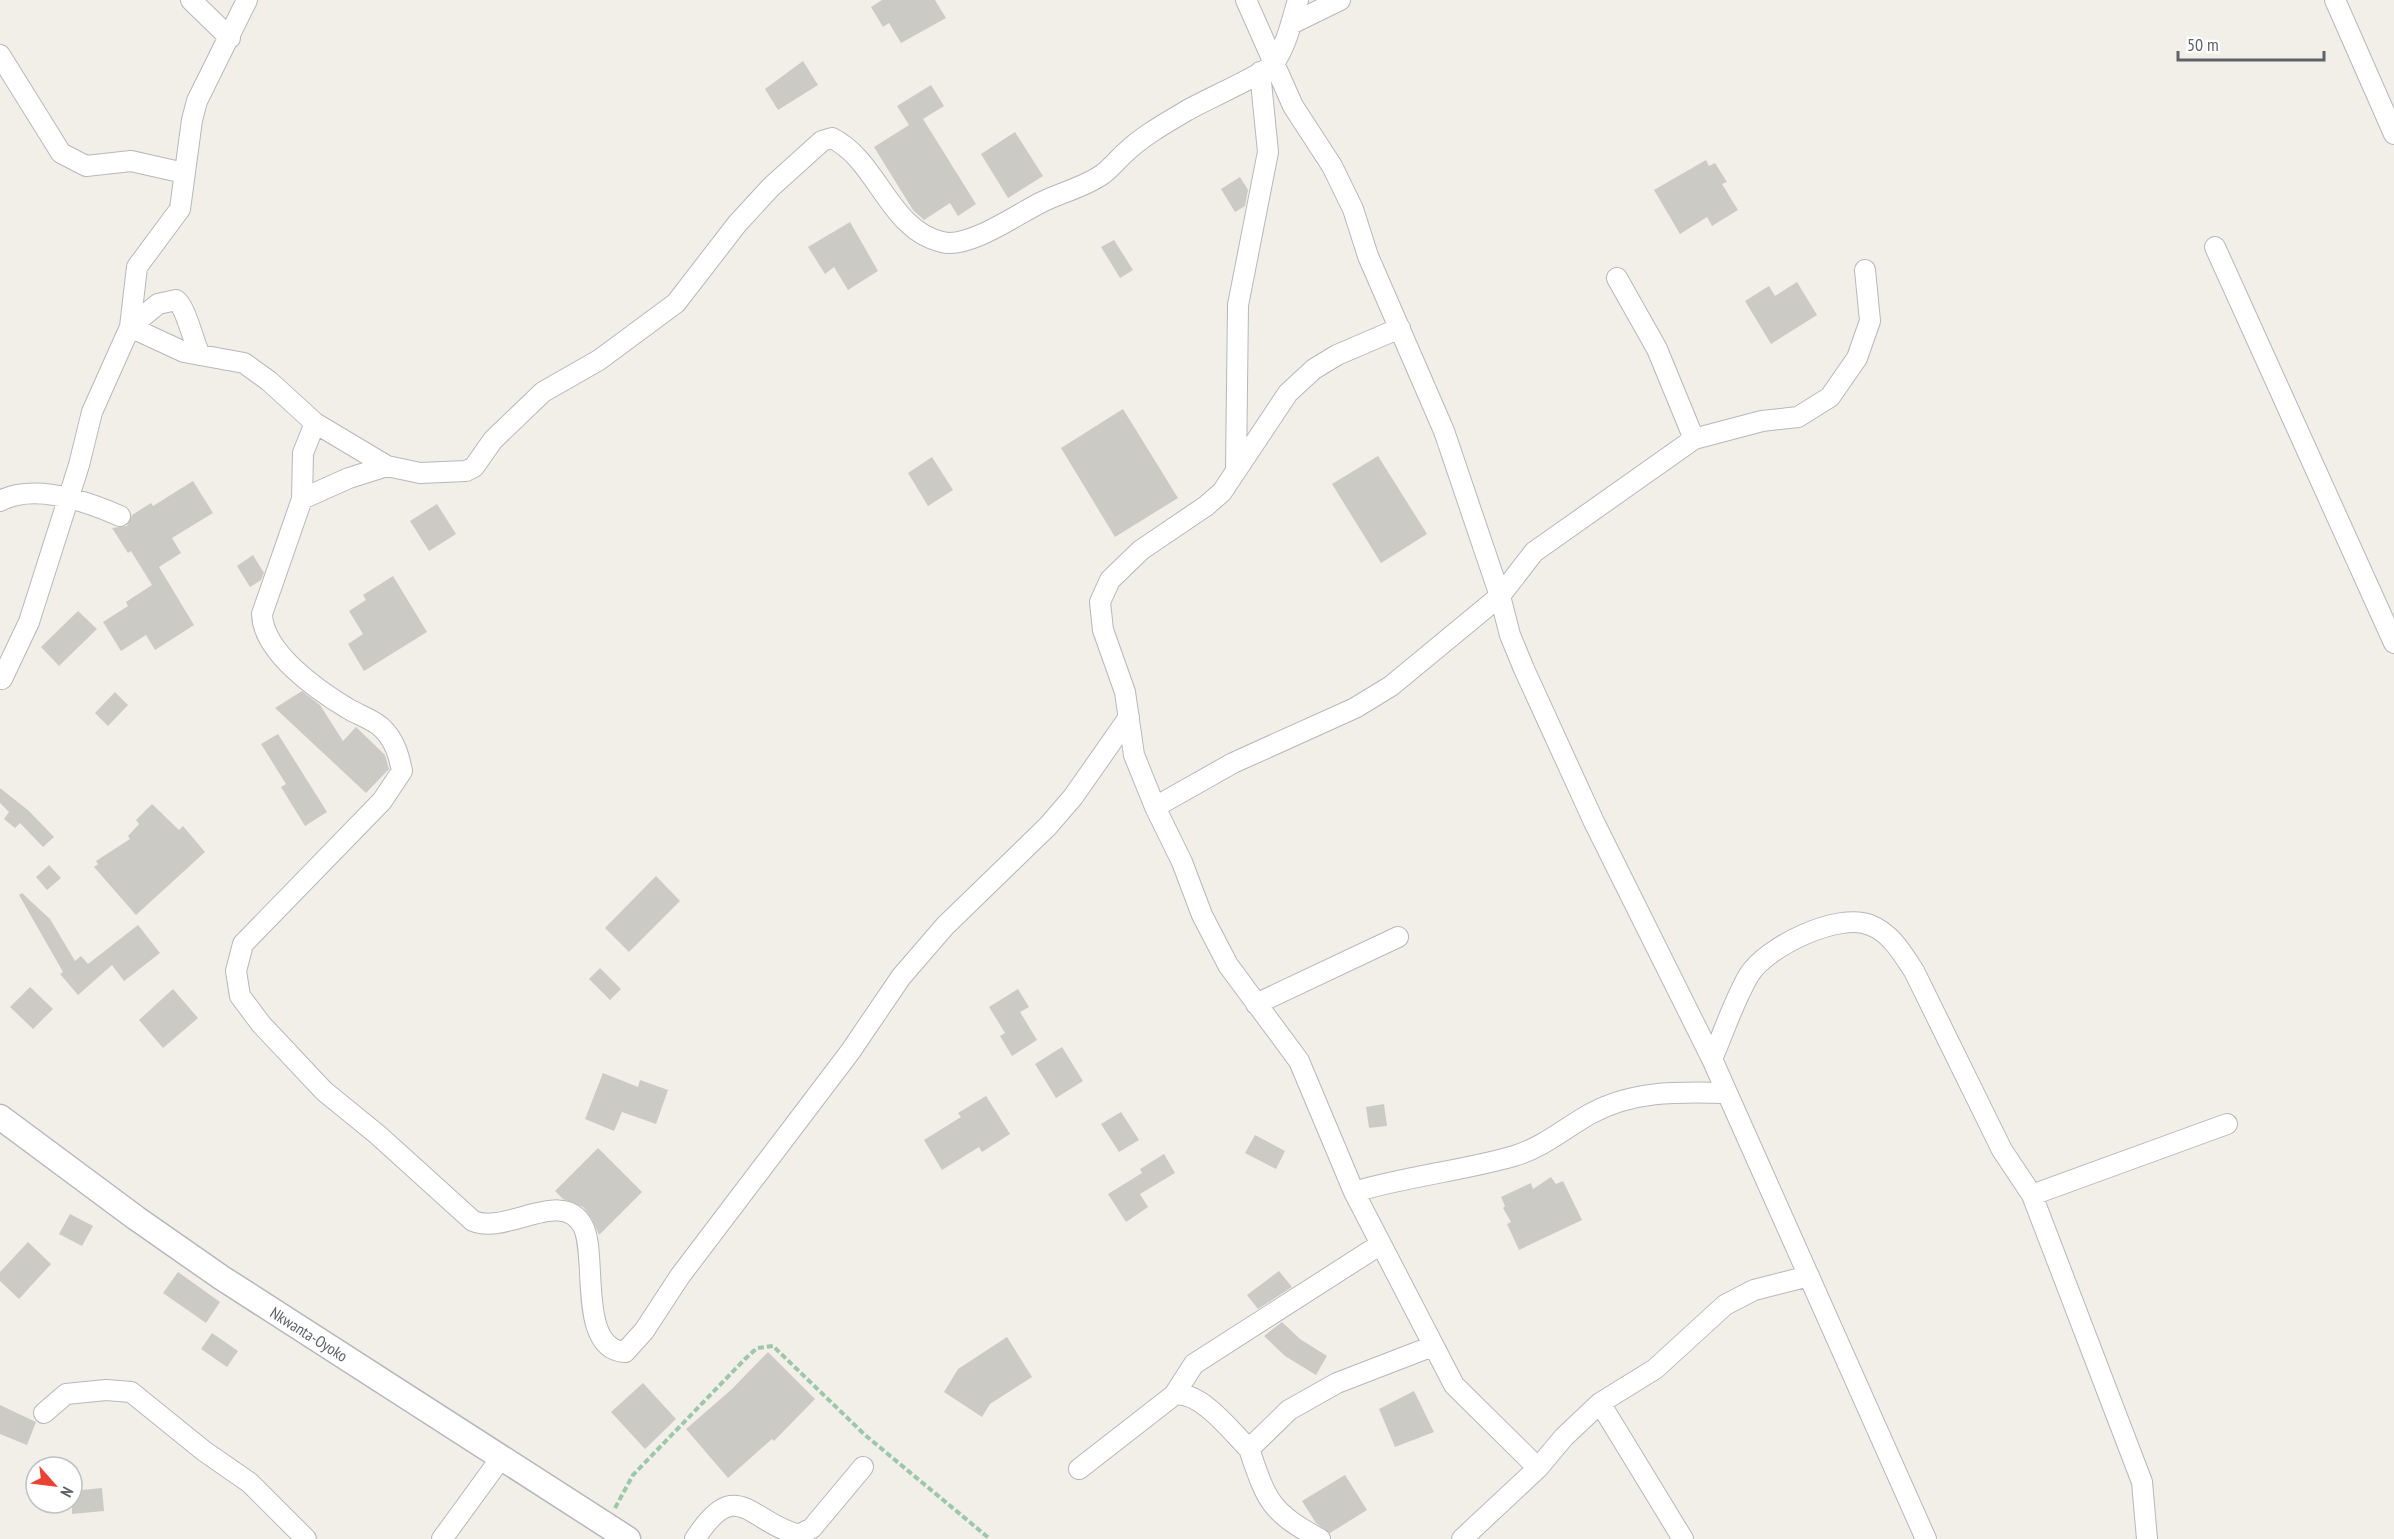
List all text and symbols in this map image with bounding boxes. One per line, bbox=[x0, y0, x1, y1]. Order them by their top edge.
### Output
scale bar bbox=[2178, 24, 2324, 62]
text: 50 m bbox=[2187, 33, 2219, 56]
street label: Nkwanta-Oyoko bbox=[267, 1302, 352, 1366]
north arrow bbox=[24, 1455, 84, 1515]
text: N bbox=[56, 1484, 78, 1501]

